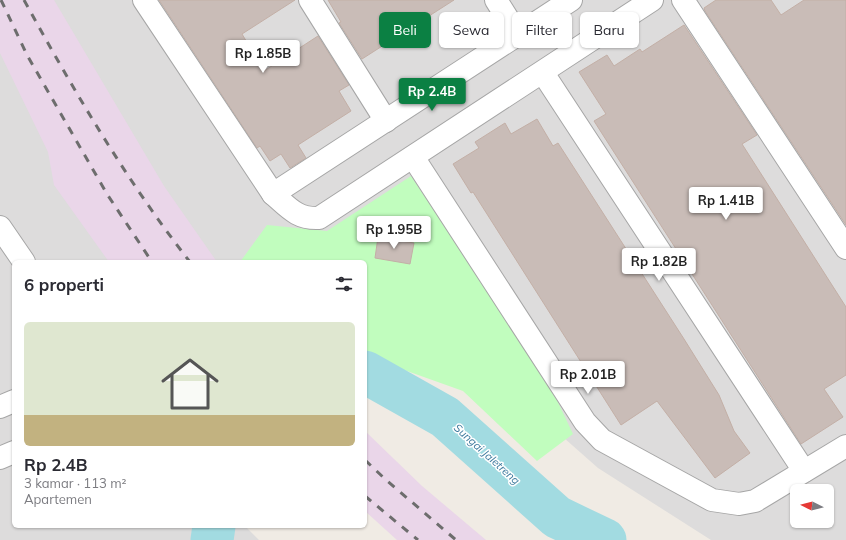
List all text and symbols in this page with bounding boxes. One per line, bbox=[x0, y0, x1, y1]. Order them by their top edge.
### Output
chip: Beli bbox=[379, 12, 431, 48]
chip: Sewa bbox=[439, 12, 504, 48]
chip: Filter bbox=[512, 12, 572, 48]
chip: Baru bbox=[580, 12, 639, 48]
pin: Rp 1.85B bbox=[222, 40, 304, 74]
text: Rp 1.85B bbox=[235, 45, 291, 61]
pin: Rp 2.4B bbox=[395, 78, 469, 112]
text: Rp 2.4B bbox=[408, 83, 456, 99]
pin: Rp 1.41B bbox=[685, 187, 767, 221]
text: Rp 1.41B bbox=[698, 192, 754, 208]
pin: Rp 1.95B bbox=[353, 216, 435, 250]
text: Rp 1.95B bbox=[366, 221, 422, 237]
pin: Rp 1.82B bbox=[618, 248, 700, 282]
text: Rp 1.82B bbox=[631, 253, 687, 269]
icon: filters bbox=[333, 273, 355, 295]
text: 6 properti bbox=[24, 274, 104, 295]
icon: home bbox=[154, 348, 226, 420]
pin: Rp 2.01B bbox=[547, 361, 629, 395]
text: Rp 2.01B bbox=[560, 366, 616, 382]
water label: Sungai Jaletreng bbox=[451, 421, 523, 488]
text: Rp 2.4B bbox=[24, 454, 87, 475]
text: 3 kamar · 113 m² bbox=[24, 475, 127, 491]
north arrow bbox=[790, 484, 834, 528]
map controls bbox=[790, 484, 834, 528]
text: Apartemen bbox=[24, 491, 92, 507]

